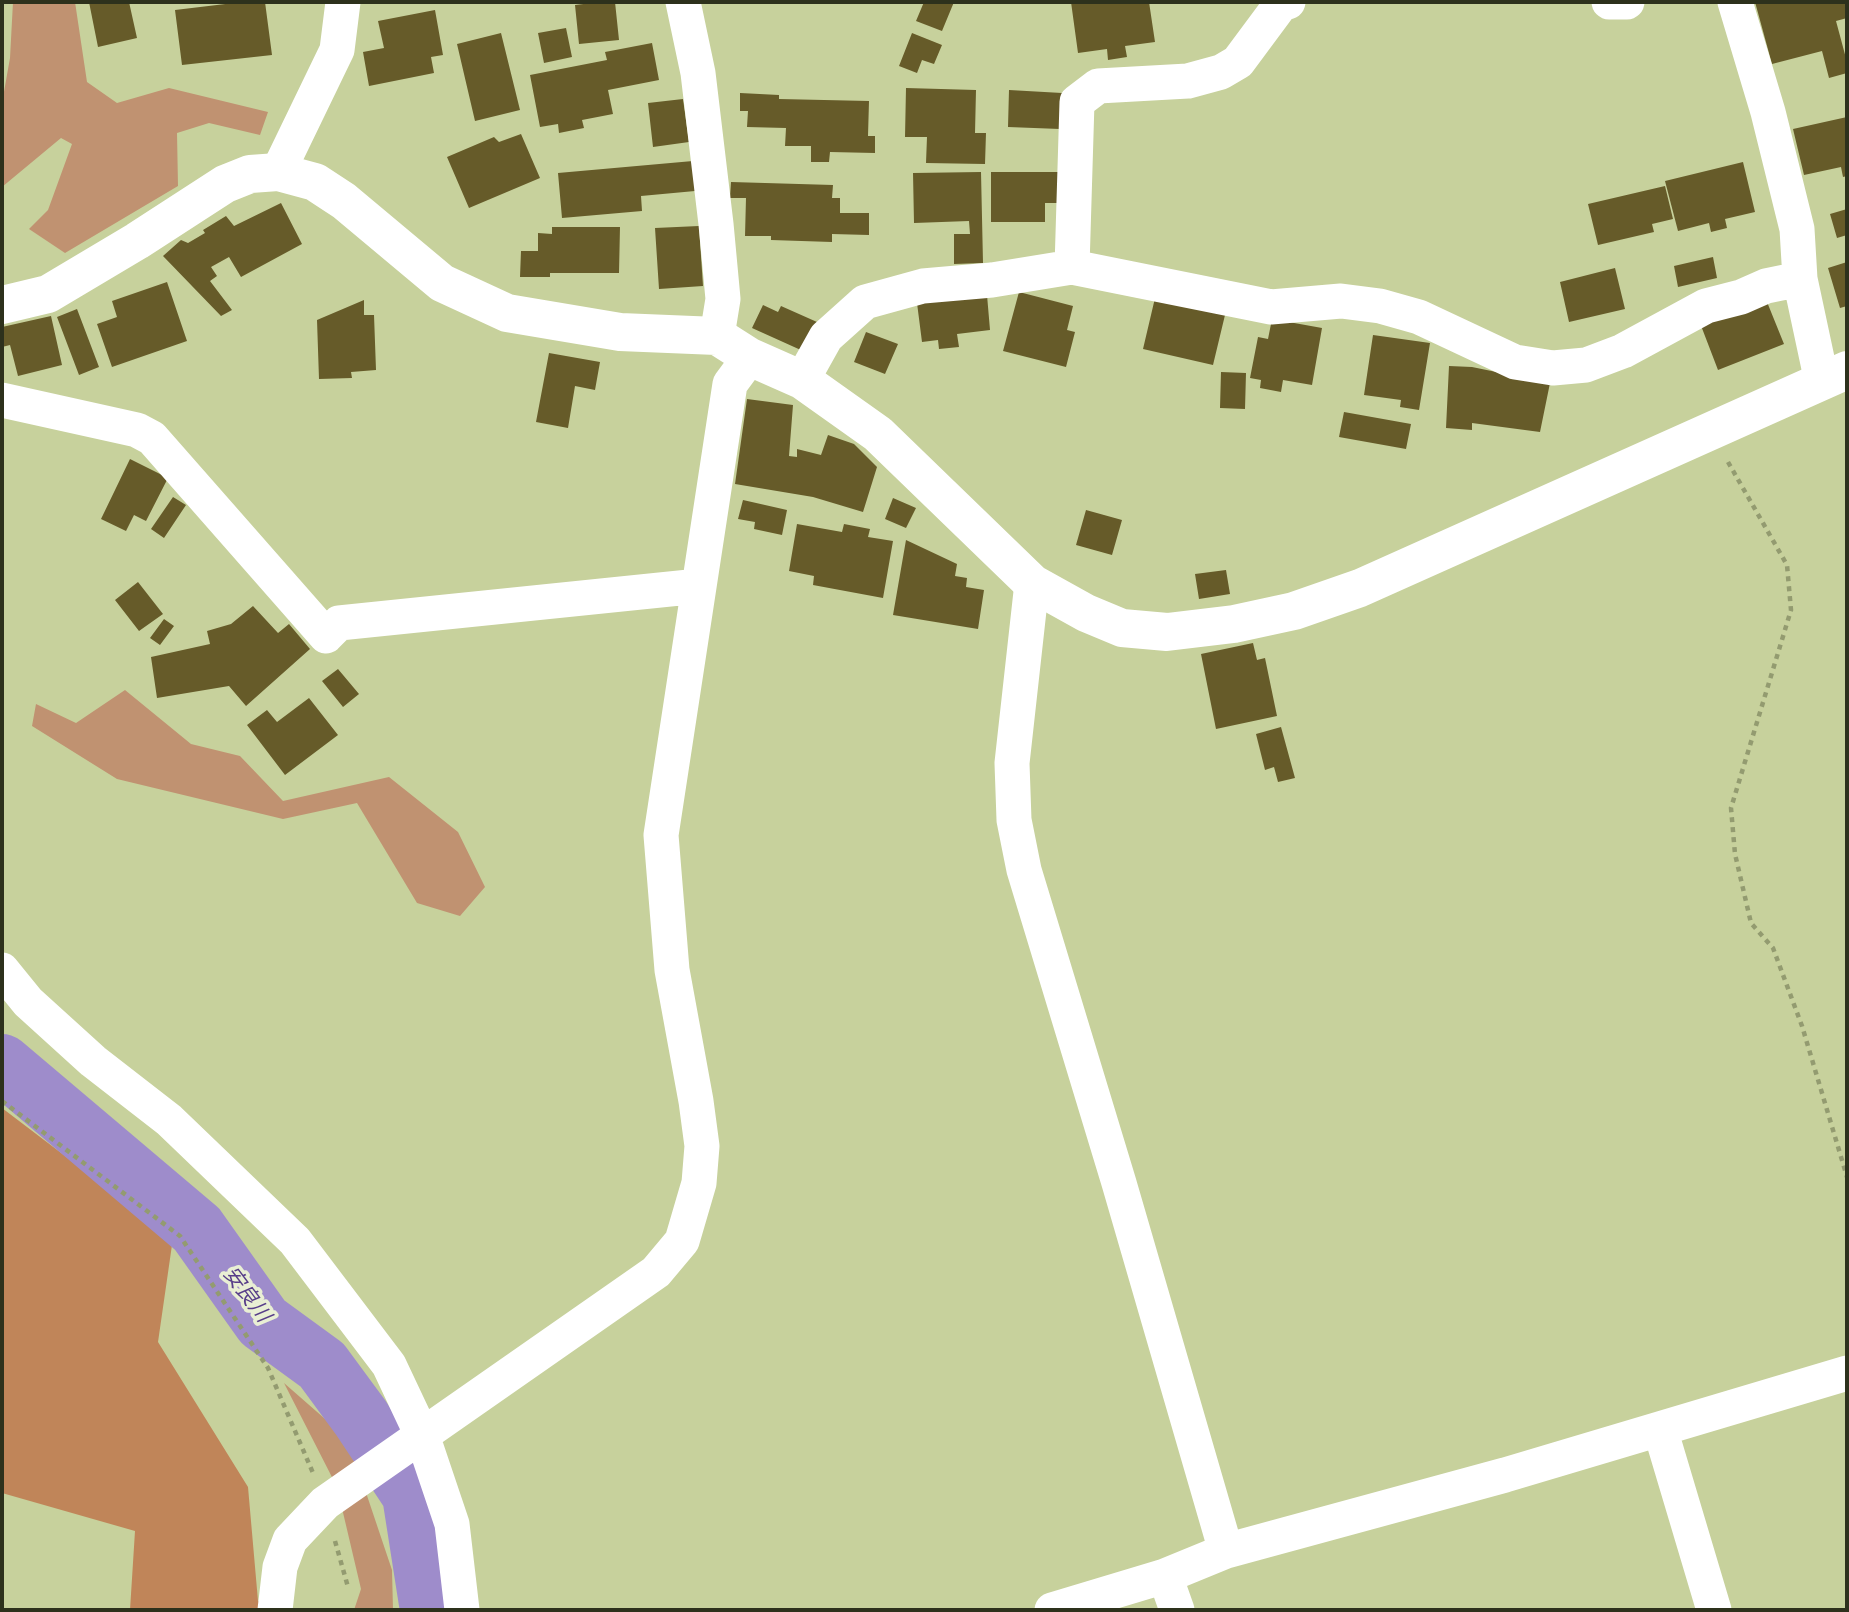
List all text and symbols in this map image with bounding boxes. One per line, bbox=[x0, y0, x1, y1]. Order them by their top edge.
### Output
water label: 安良川 bbox=[217, 1262, 275, 1328]

